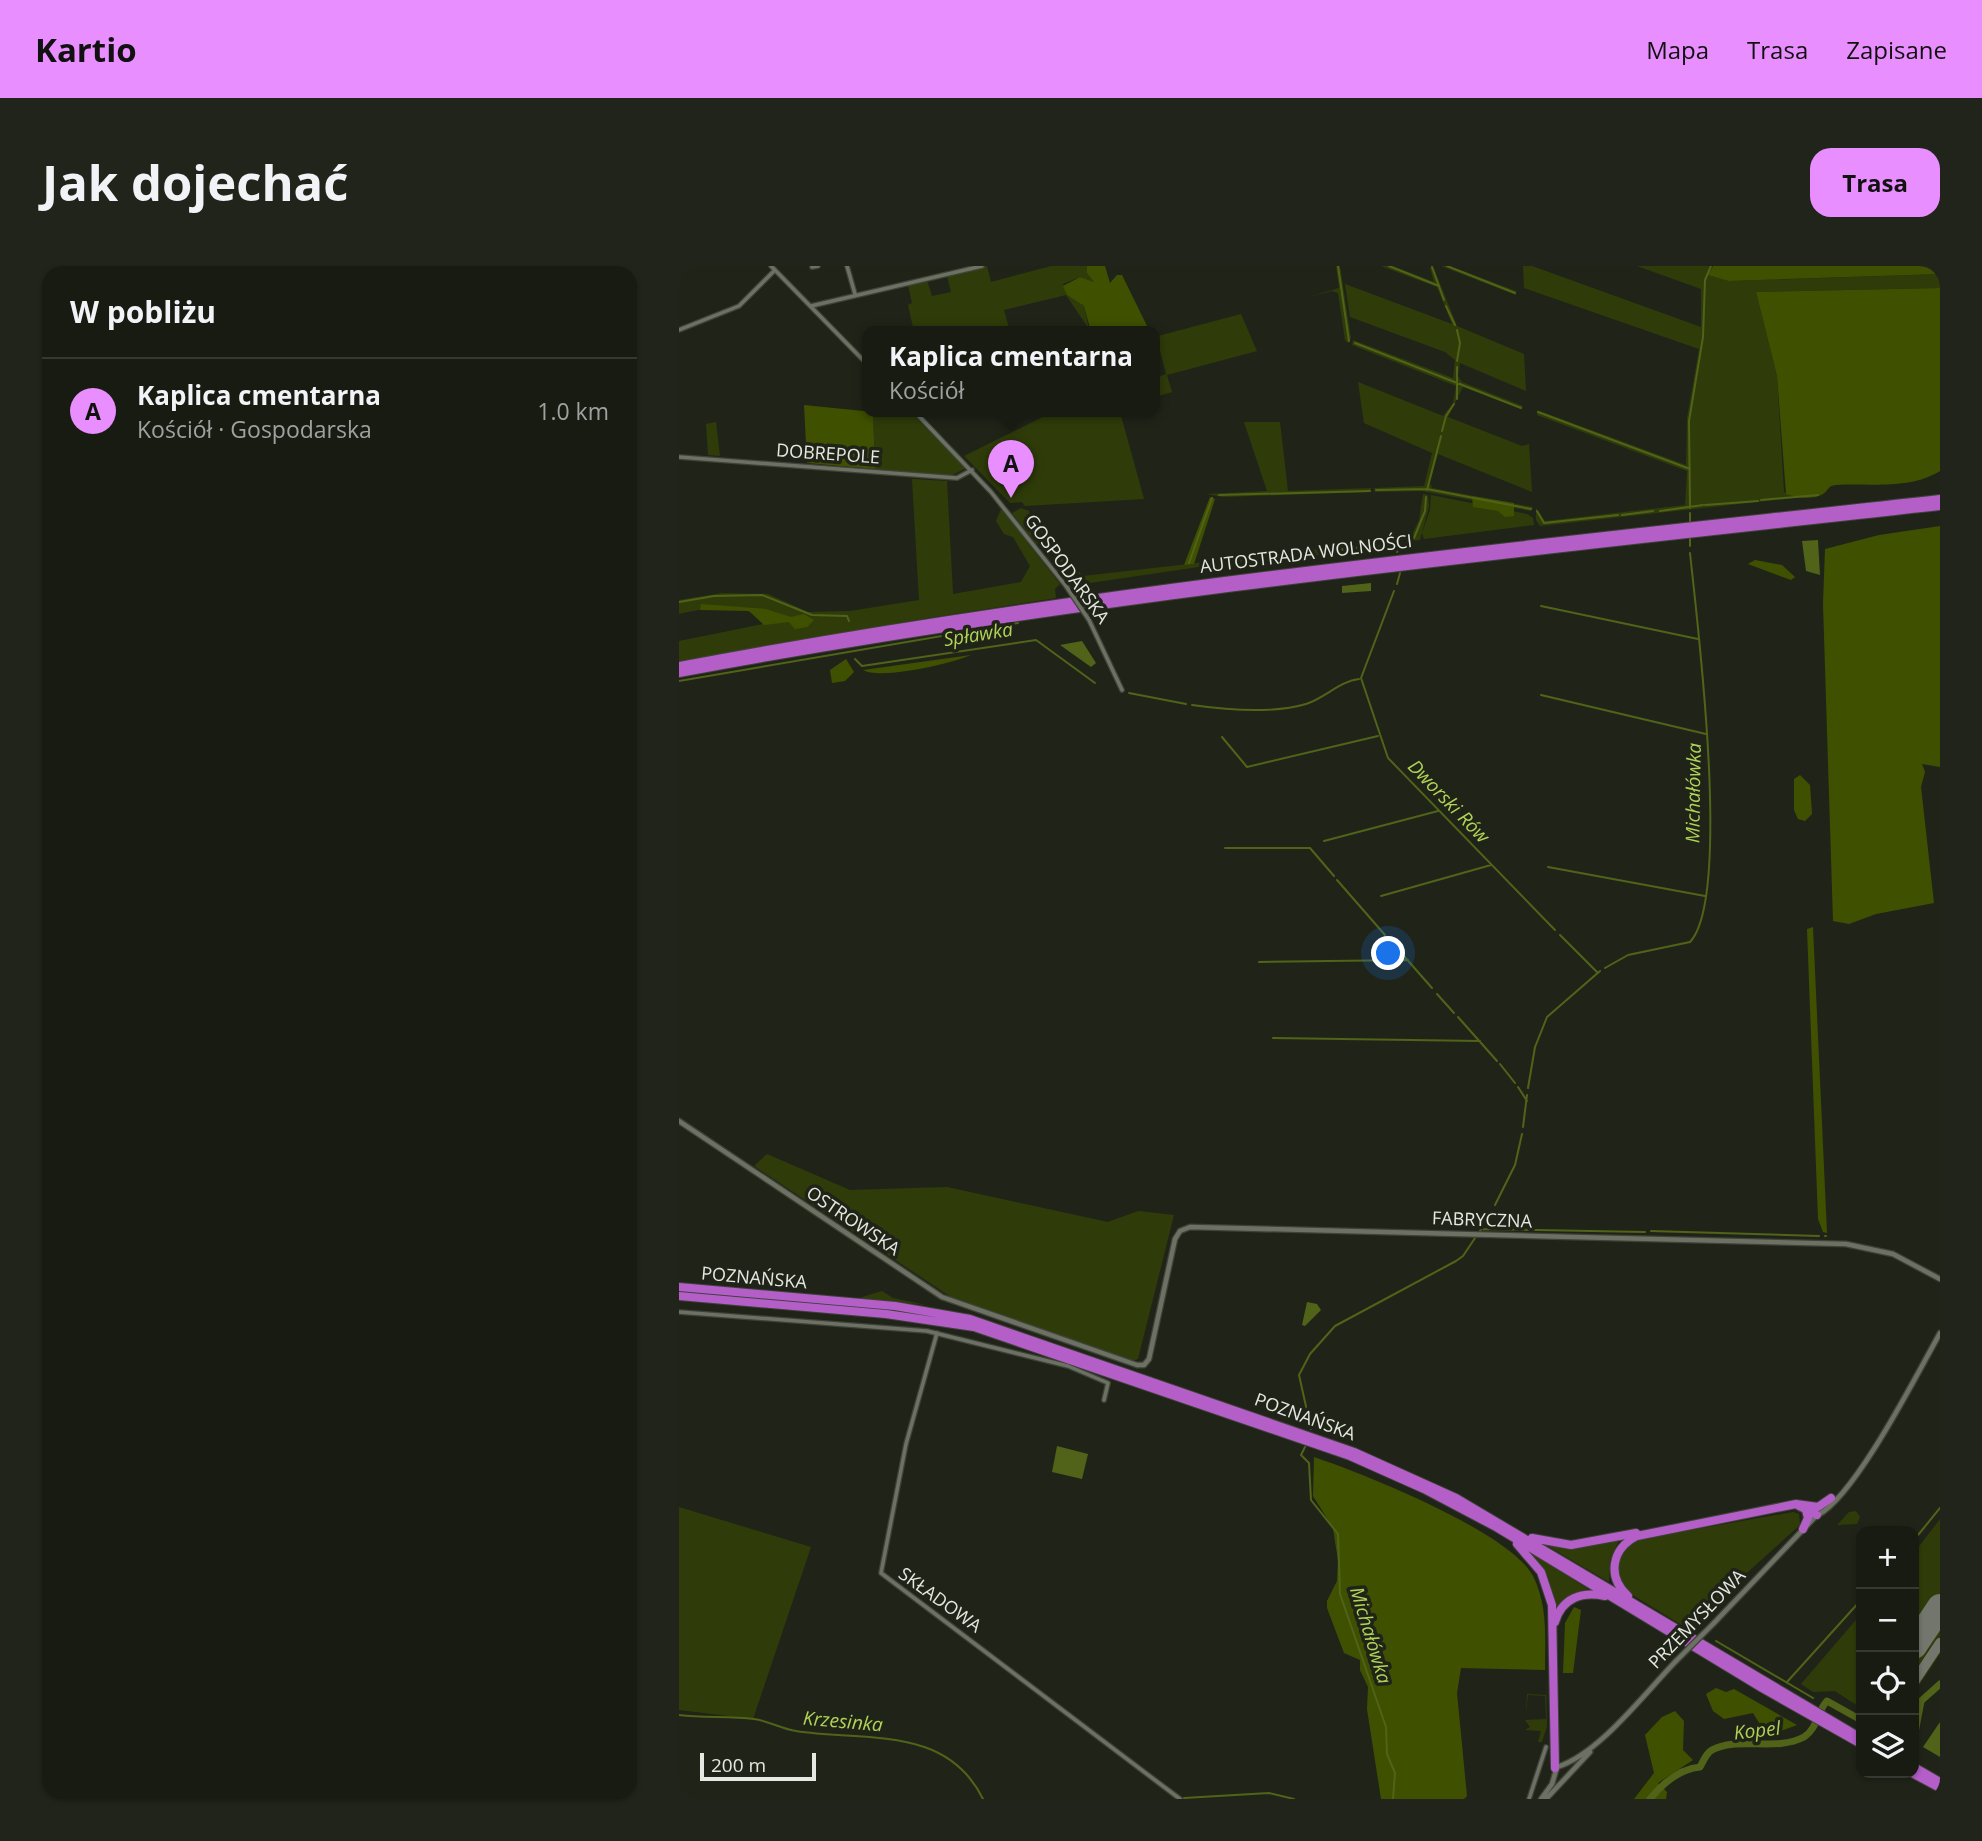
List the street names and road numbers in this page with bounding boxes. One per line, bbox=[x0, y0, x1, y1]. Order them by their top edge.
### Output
street label: DOBREPOLE bbox=[775, 437, 881, 469]
street label: GOSPODARSKA bbox=[1020, 509, 1116, 628]
street label: AUTOSTRADA WOLNOŚCI bbox=[1198, 528, 1413, 578]
street label: OSTROWSKA bbox=[802, 1180, 905, 1261]
street label: FABRYCZNA bbox=[1432, 1205, 1533, 1233]
street label: POZNAŃSKA bbox=[700, 1260, 808, 1294]
street label: POZNAŃSKA bbox=[1251, 1387, 1360, 1446]
street label: SKŁADOWA bbox=[894, 1561, 987, 1638]
street label: PRZEMYSŁOWA bbox=[1643, 1563, 1750, 1673]

